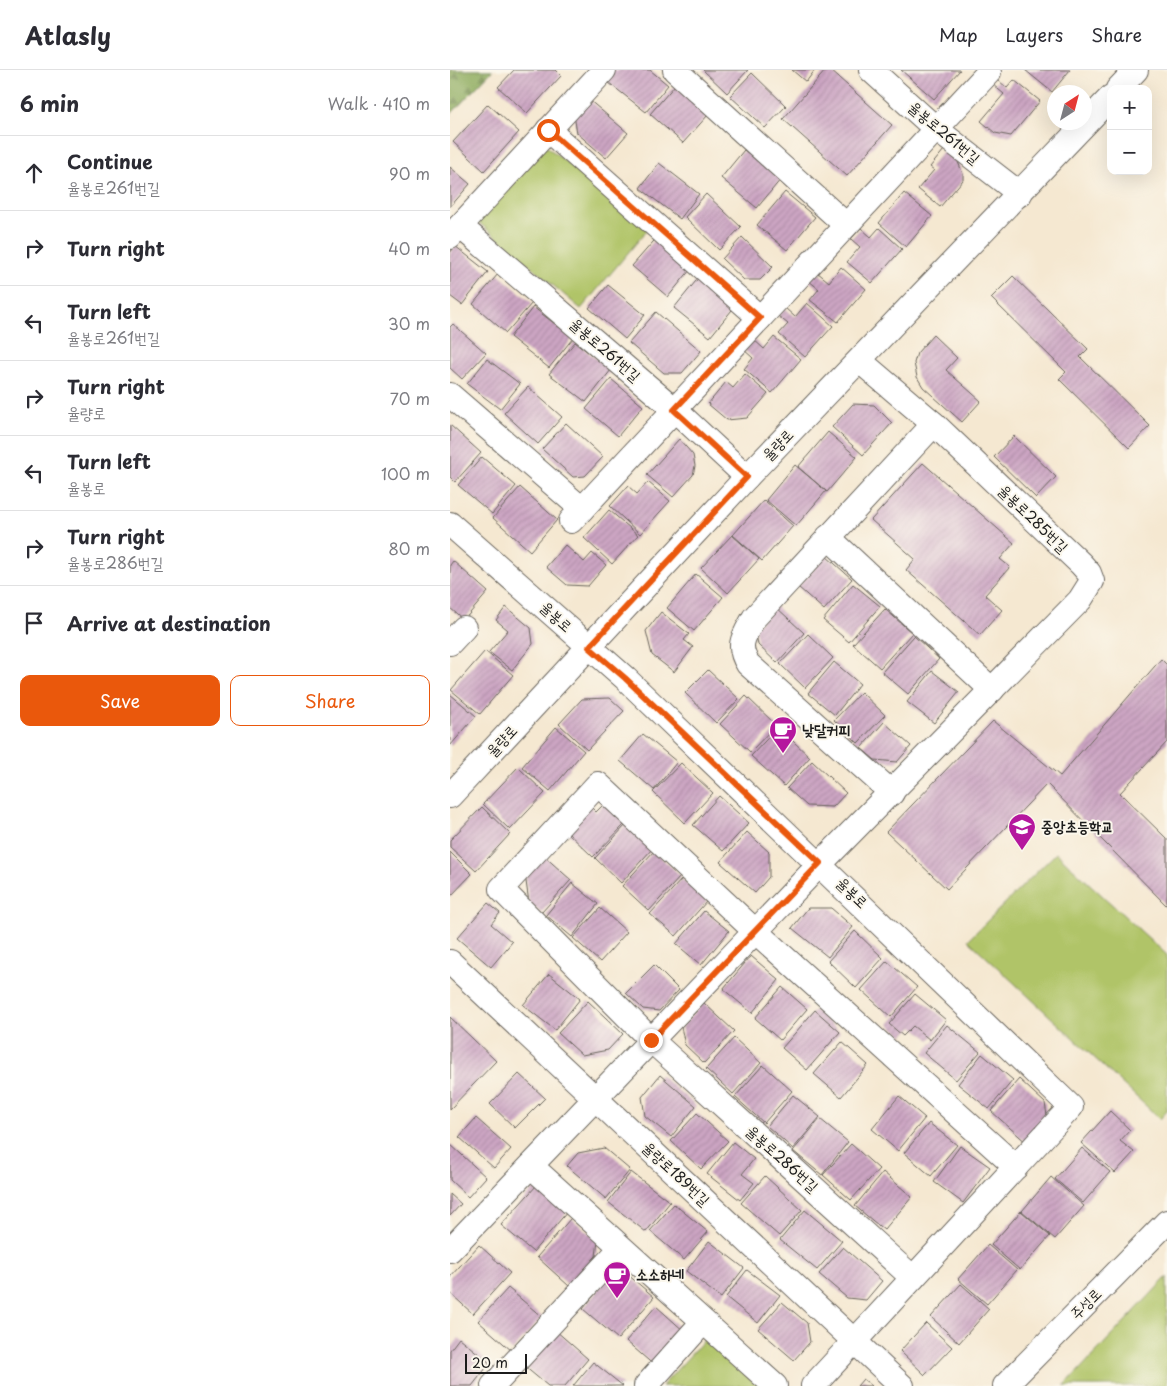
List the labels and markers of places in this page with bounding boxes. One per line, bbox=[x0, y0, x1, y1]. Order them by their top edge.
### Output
cafe icon: 낮달커피 bbox=[768, 715, 798, 754]
place label: 낮달커피 bbox=[802, 717, 850, 740]
school or university icon: 중앙초등학교 bbox=[1007, 812, 1037, 851]
place label: 중앙초등학교 bbox=[1041, 814, 1113, 837]
cafe icon: 소소하네 bbox=[602, 1260, 632, 1299]
place label: 소소하네 bbox=[636, 1262, 684, 1285]

